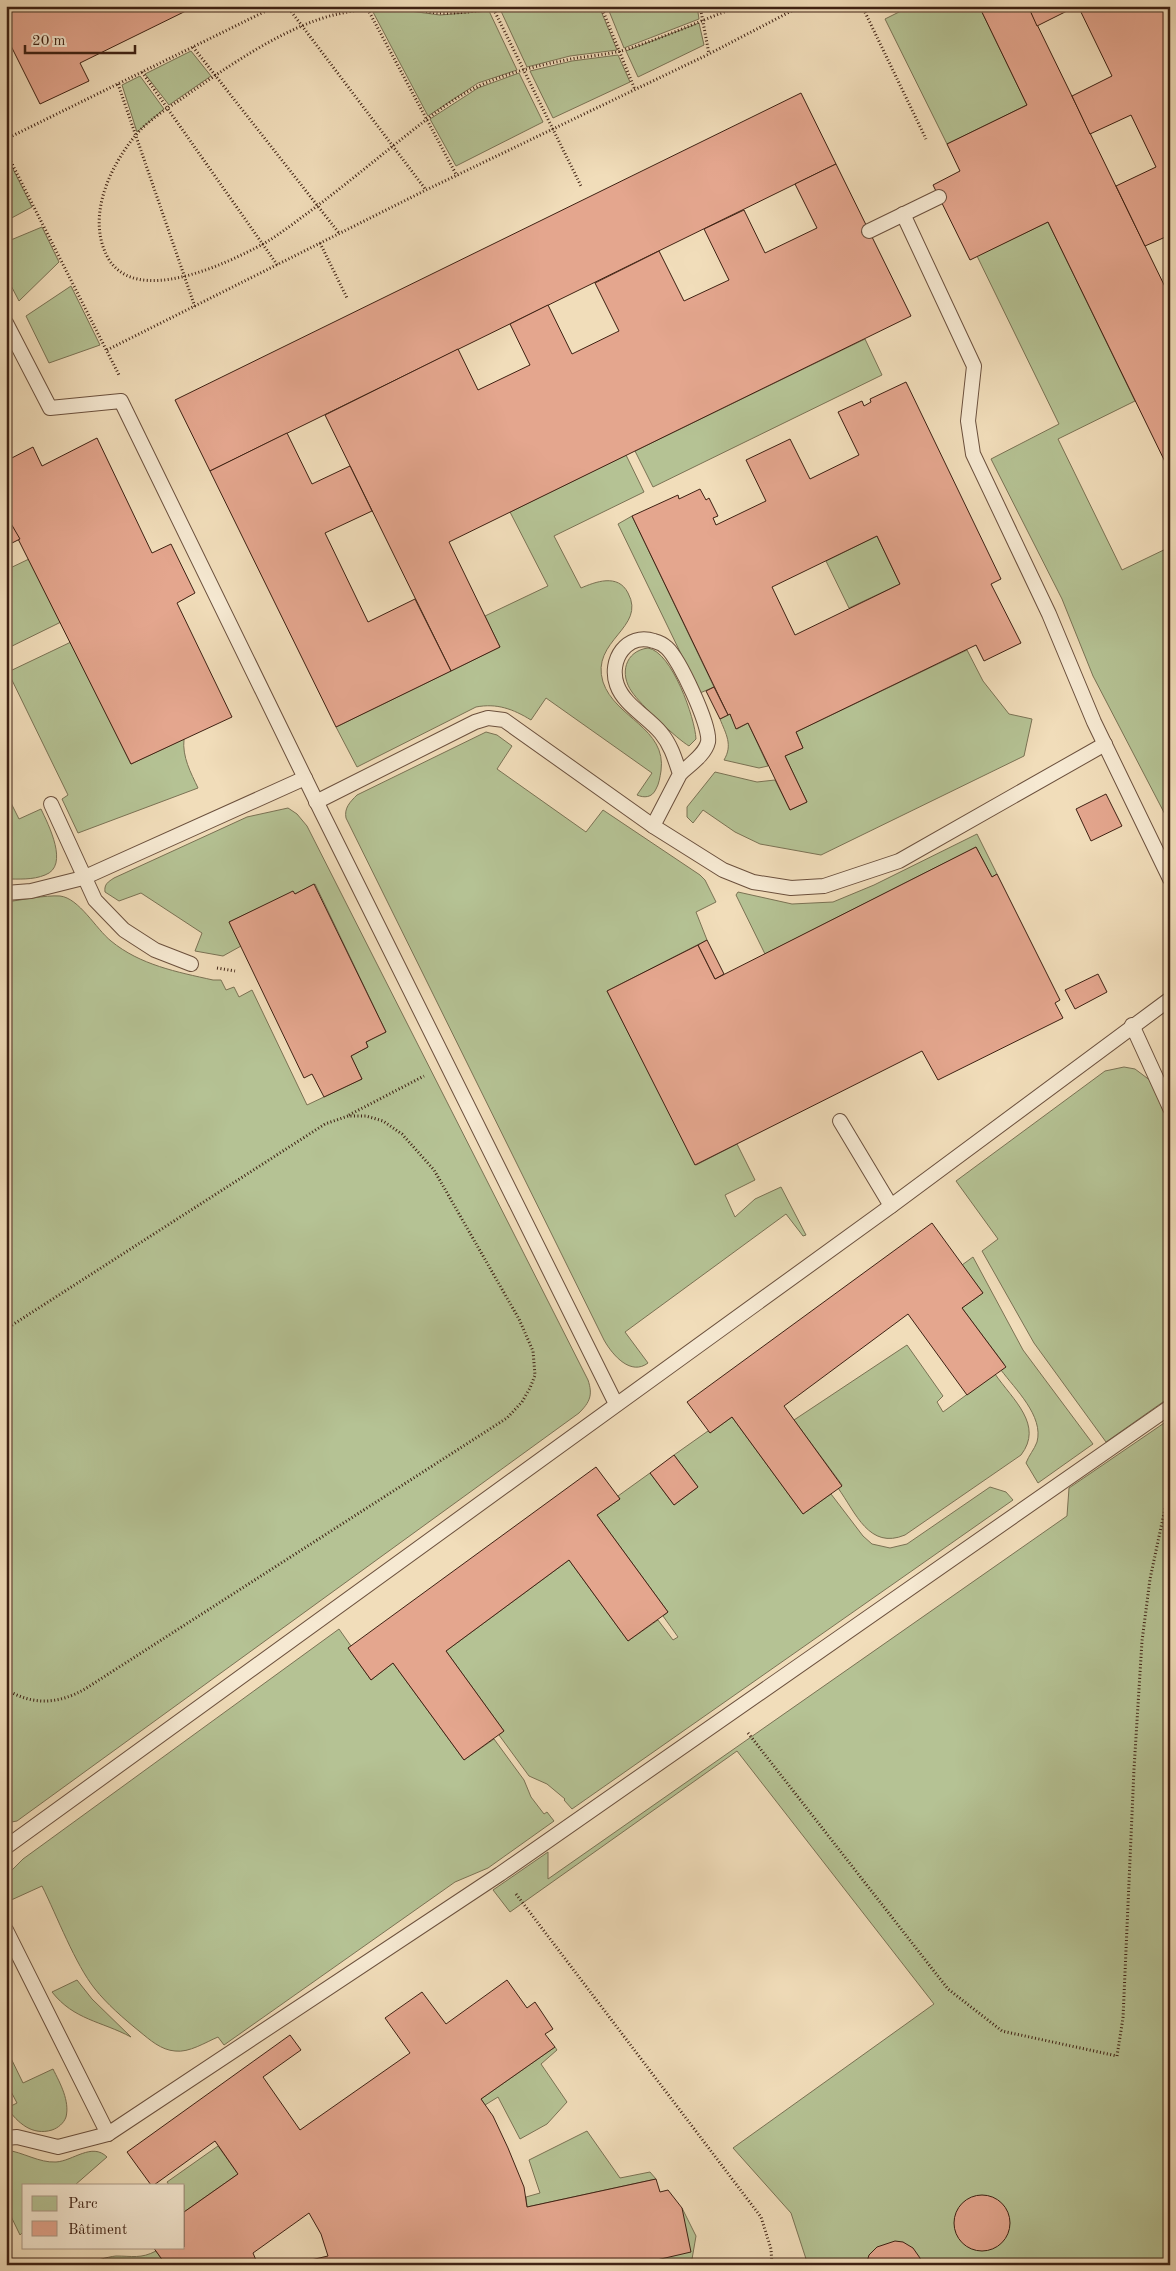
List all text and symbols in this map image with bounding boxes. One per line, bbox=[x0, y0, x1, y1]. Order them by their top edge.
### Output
scale bar bbox=[25, 22, 135, 54]
text: 20 m bbox=[32, 34, 66, 49]
legend bbox=[22, 2184, 185, 2248]
text: Parc bbox=[68, 2197, 98, 2212]
text: Bâtiment bbox=[68, 2223, 127, 2238]

